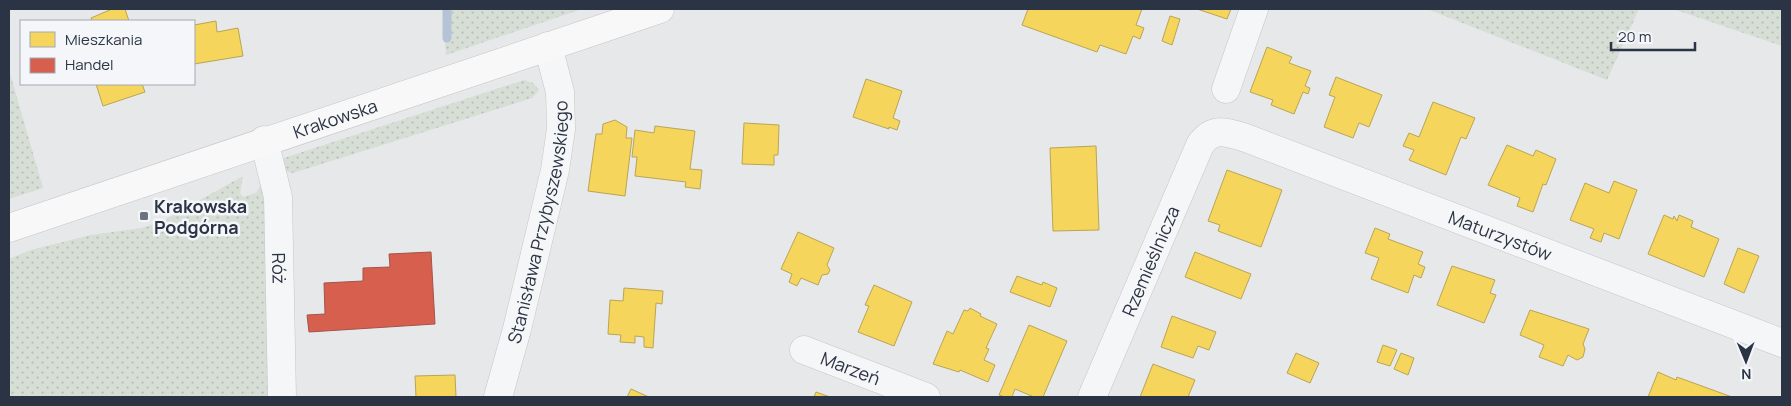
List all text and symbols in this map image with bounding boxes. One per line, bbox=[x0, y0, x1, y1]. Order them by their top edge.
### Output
legend bbox=[20, 20, 195, 85]
scale bar bbox=[1611, 20, 1695, 52]
text: 20 m bbox=[1618, 26, 1651, 47]
text: Mieszkania bbox=[65, 29, 142, 50]
text: Handel bbox=[65, 54, 114, 75]
street label: Krakowska bbox=[290, 93, 380, 144]
street label: Stanisława Przybyszewskiego bbox=[502, 100, 573, 346]
place label: Krakowska Podgórna bbox=[154, 194, 247, 239]
street label: Rzemieślnicza bbox=[1116, 202, 1185, 320]
street label: Maturzystów bbox=[1445, 205, 1556, 266]
marker: Krakowska Podgórna bbox=[138, 210, 150, 222]
street label: Róż bbox=[267, 252, 292, 284]
north arrow bbox=[1721, 336, 1771, 386]
street label: Marzeń bbox=[818, 346, 884, 390]
text: N bbox=[1741, 365, 1751, 384]

